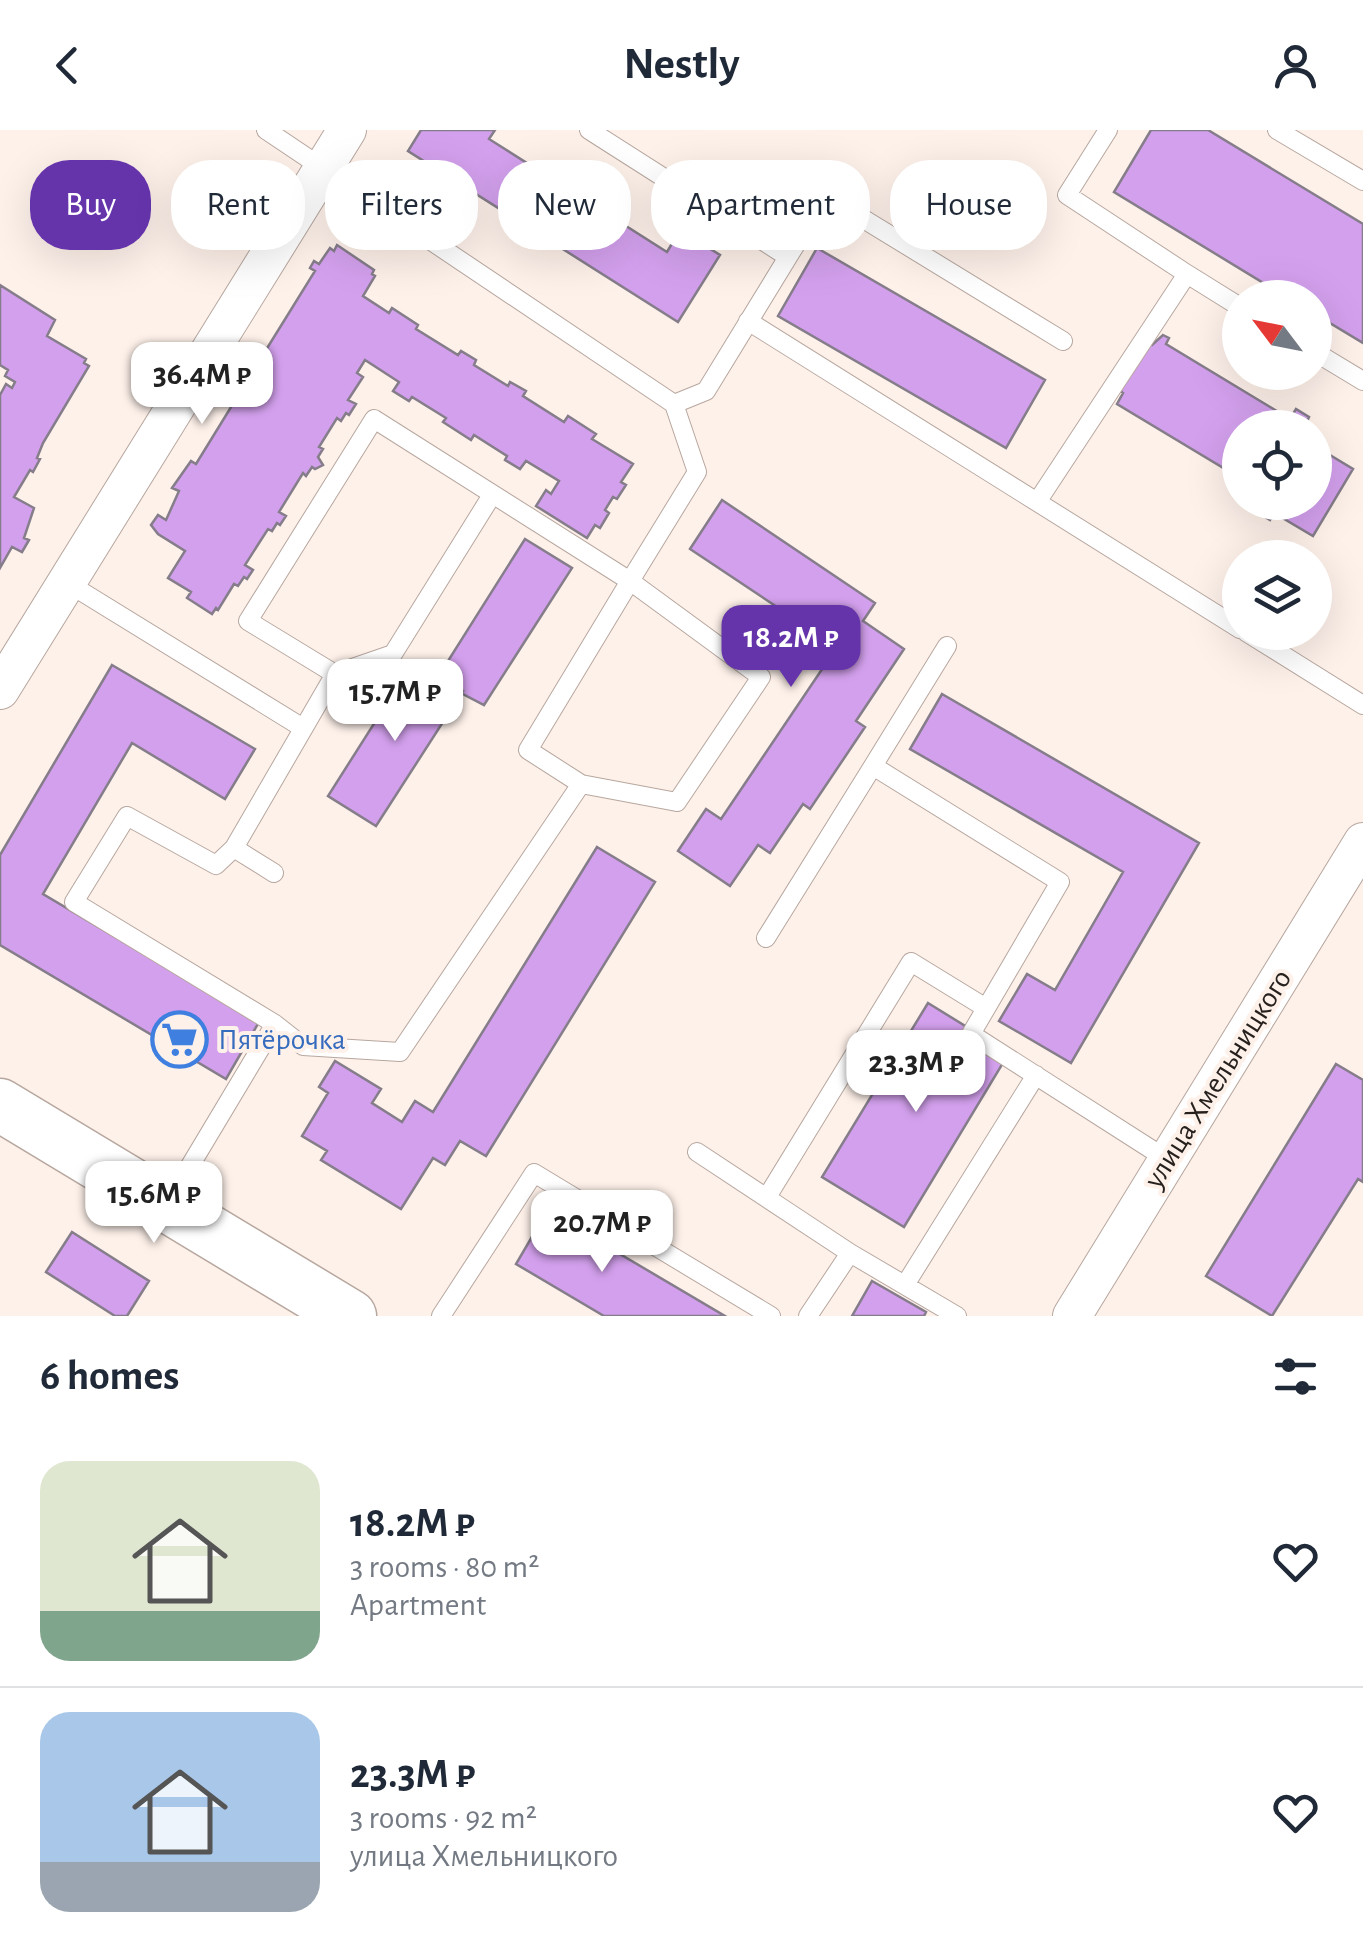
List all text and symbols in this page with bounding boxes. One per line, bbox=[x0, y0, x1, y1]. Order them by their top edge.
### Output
icon: back bbox=[40, 38, 95, 93]
icon: person bbox=[1268, 38, 1323, 93]
text: Nestly bbox=[623, 42, 740, 87]
chip: Buy bbox=[30, 160, 151, 250]
chip: Rent bbox=[171, 160, 305, 250]
chip: Filters bbox=[325, 160, 478, 250]
chip: New bbox=[498, 160, 631, 250]
chip: Apartment bbox=[651, 160, 870, 250]
chip: House bbox=[890, 160, 1047, 250]
north arrow bbox=[1222, 280, 1332, 390]
map controls bbox=[1222, 280, 1332, 650]
pin: 36.4M ₽ bbox=[110, 342, 294, 427]
text: 36.4M ₽ bbox=[153, 358, 251, 390]
button: locate bbox=[1222, 410, 1332, 520]
button: layers bbox=[1222, 540, 1332, 650]
pin: 18.2M ₽ bbox=[699, 605, 883, 690]
text: 18.2M ₽ bbox=[743, 621, 839, 653]
pin: 15.7M ₽ bbox=[303, 659, 487, 744]
text: 15.7M ₽ bbox=[349, 675, 441, 707]
street label: улица Хмельницкого bbox=[1138, 964, 1297, 1194]
supermarket icon: Пятёрочка bbox=[149, 1010, 209, 1070]
place label: Пятёрочка bbox=[218, 1025, 346, 1055]
pin: 23.3M ₽ bbox=[824, 1030, 1008, 1115]
text: 23.3M ₽ bbox=[868, 1046, 964, 1078]
pin: 15.6M ₽ bbox=[62, 1161, 246, 1246]
text: 15.6M ₽ bbox=[107, 1177, 201, 1209]
pin: 20.7M ₽ bbox=[510, 1190, 694, 1275]
text: 20.7M ₽ bbox=[553, 1206, 651, 1238]
icon: filters bbox=[1268, 1349, 1323, 1404]
text: 6 homes bbox=[40, 1355, 179, 1397]
icon: home bbox=[120, 1501, 240, 1621]
text: 18.2M ₽ bbox=[350, 1502, 475, 1544]
icon: heart bbox=[1268, 1534, 1323, 1589]
text: 3 rooms · 80 m² bbox=[350, 1551, 539, 1583]
text: Apartment bbox=[350, 1589, 486, 1621]
icon: home bbox=[120, 1752, 240, 1872]
text: 23.3M ₽ bbox=[350, 1753, 475, 1795]
icon: heart bbox=[1268, 1785, 1323, 1840]
text: 3 rooms · 92 m² bbox=[350, 1802, 537, 1834]
text: улица Хмельницкого bbox=[350, 1840, 618, 1872]

